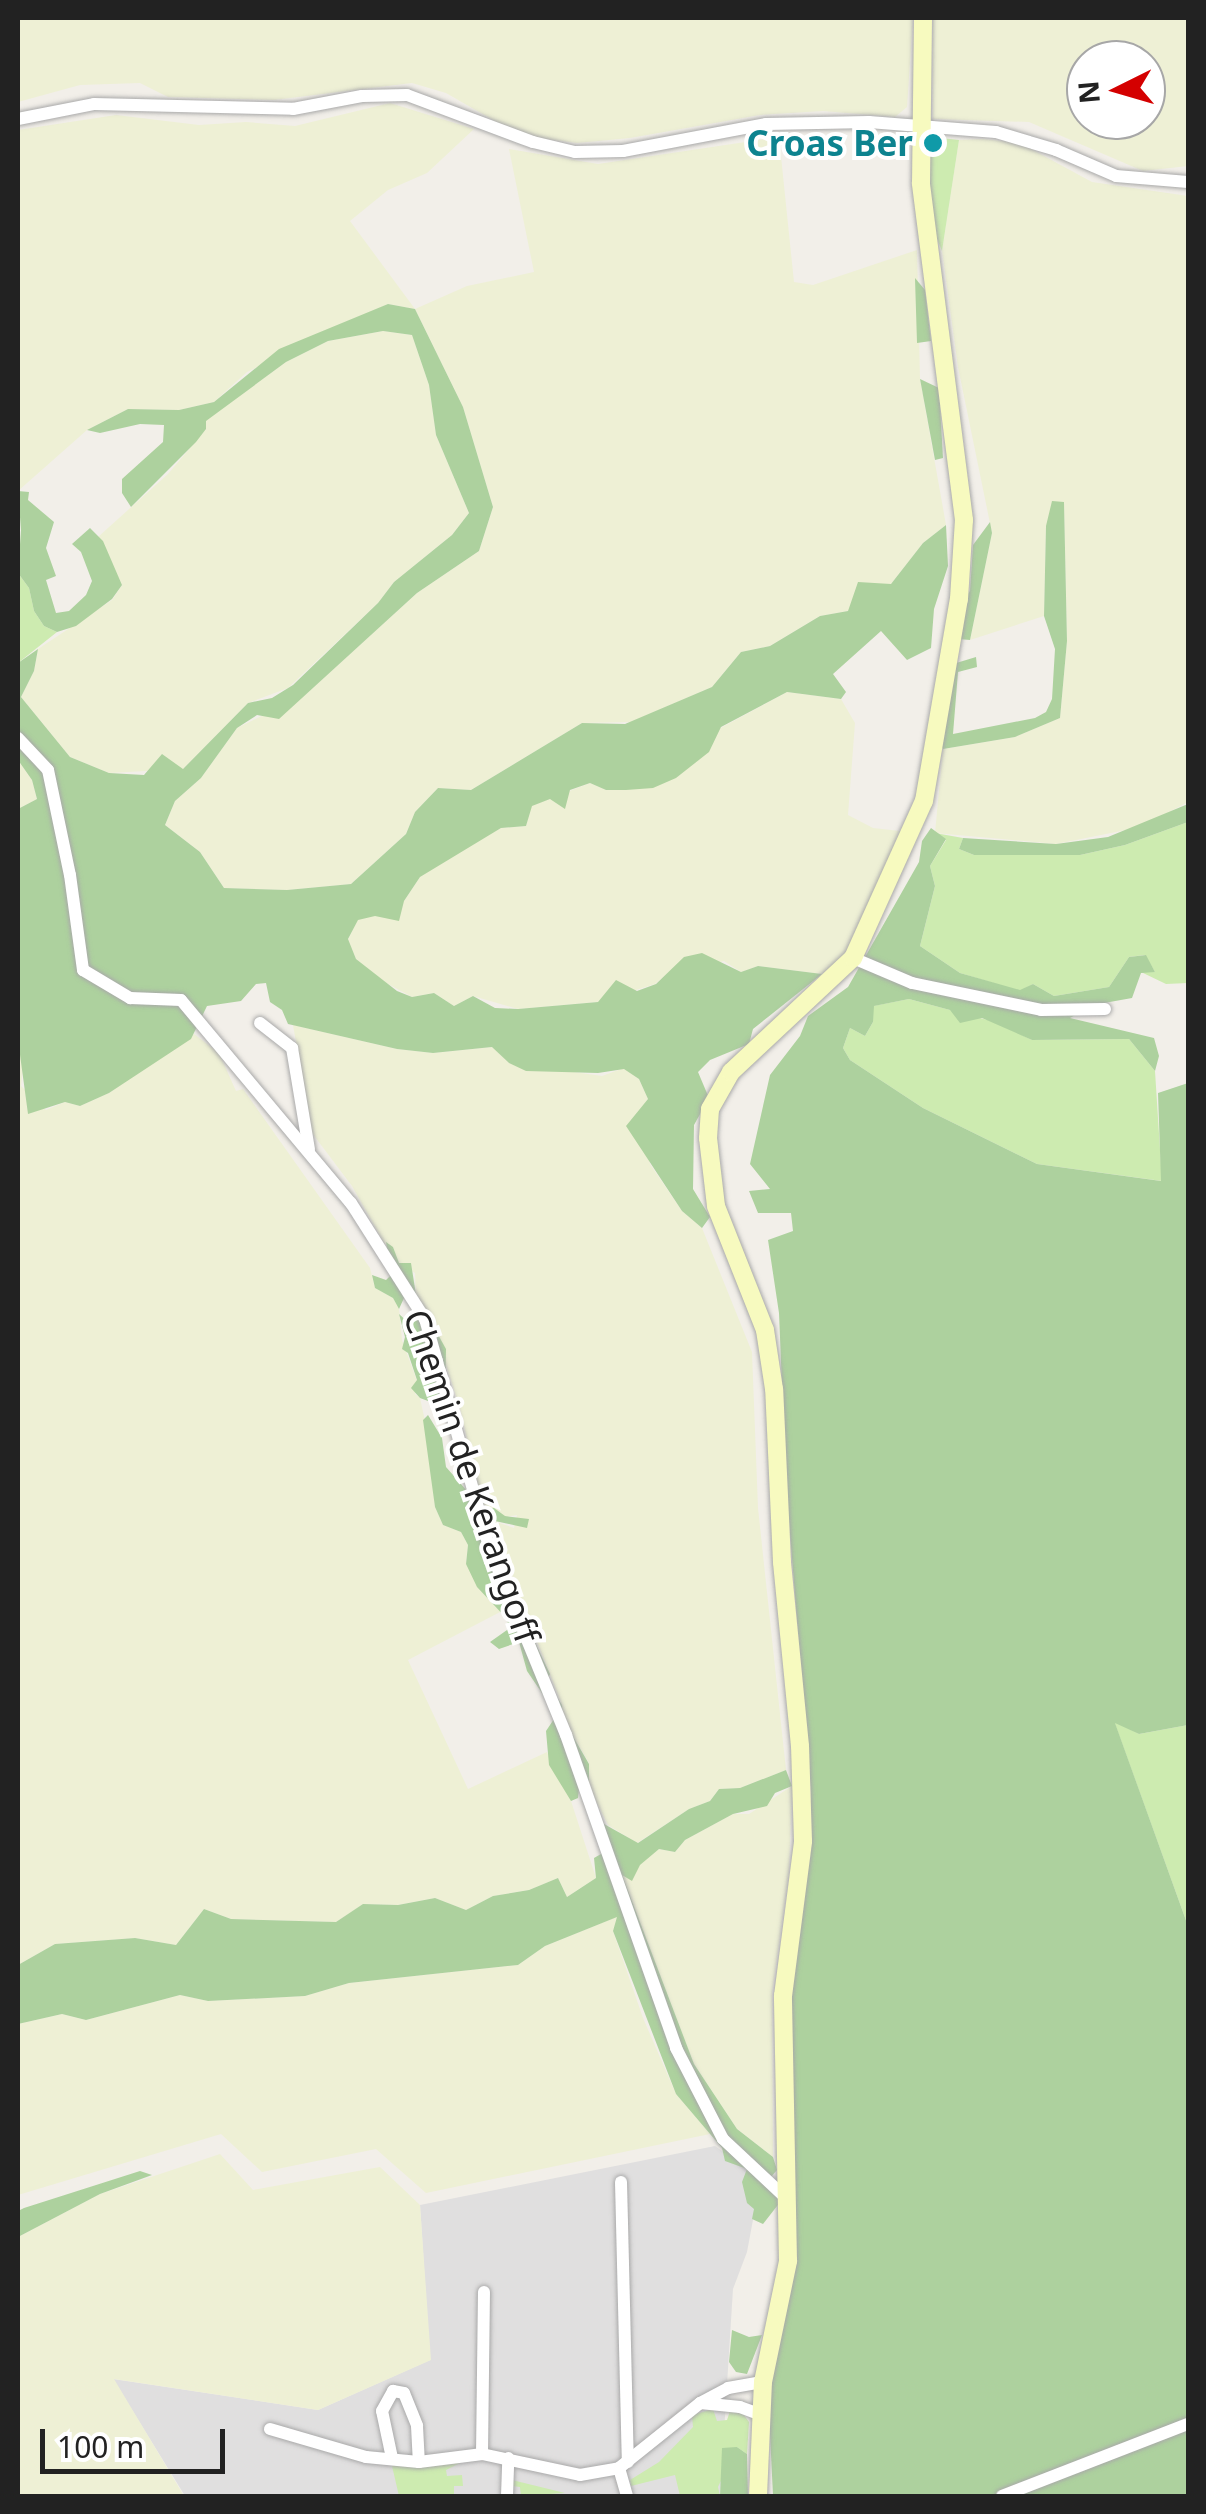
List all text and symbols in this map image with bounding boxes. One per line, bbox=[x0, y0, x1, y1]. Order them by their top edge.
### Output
north arrow bbox=[1066, 40, 1166, 140]
text: N bbox=[1068, 79, 1108, 105]
place label: Croas Ber bbox=[746, 122, 913, 164]
marker: Croas Ber bbox=[922, 132, 944, 154]
street label: Chemin de Kerangoff bbox=[395, 1304, 549, 1648]
scale bar bbox=[45, 2409, 230, 2471]
text: 100 m bbox=[57, 2426, 144, 2467]

